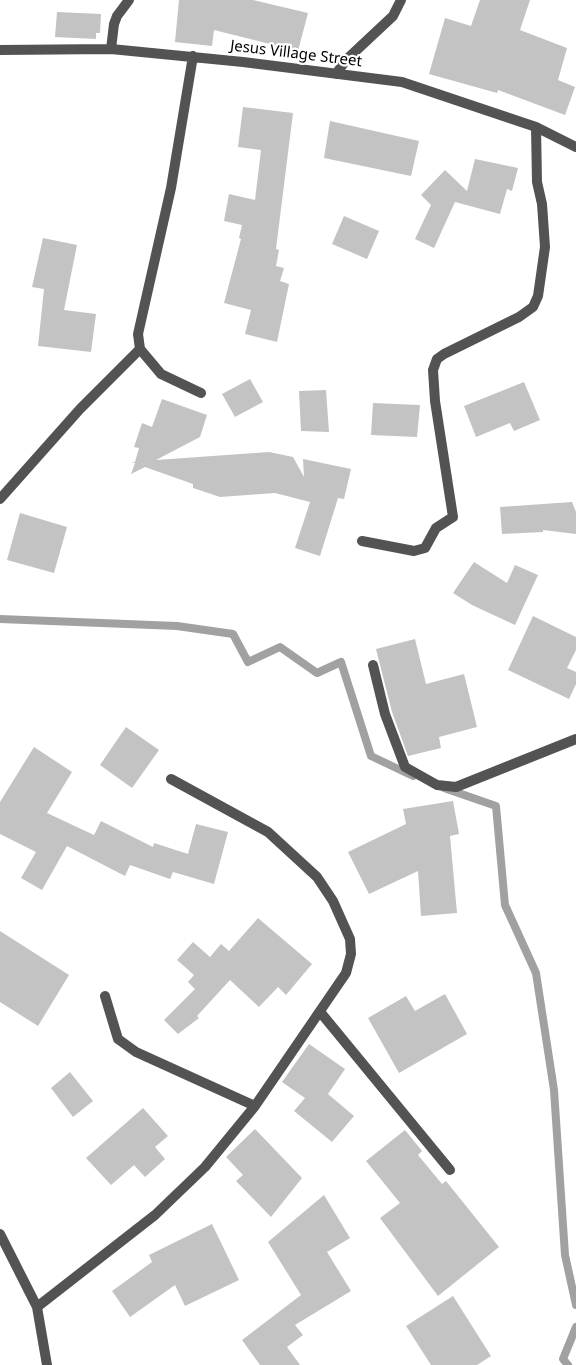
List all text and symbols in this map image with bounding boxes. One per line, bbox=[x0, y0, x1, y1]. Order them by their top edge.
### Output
street label: Jesus Village Street bbox=[229, 37, 363, 71]

